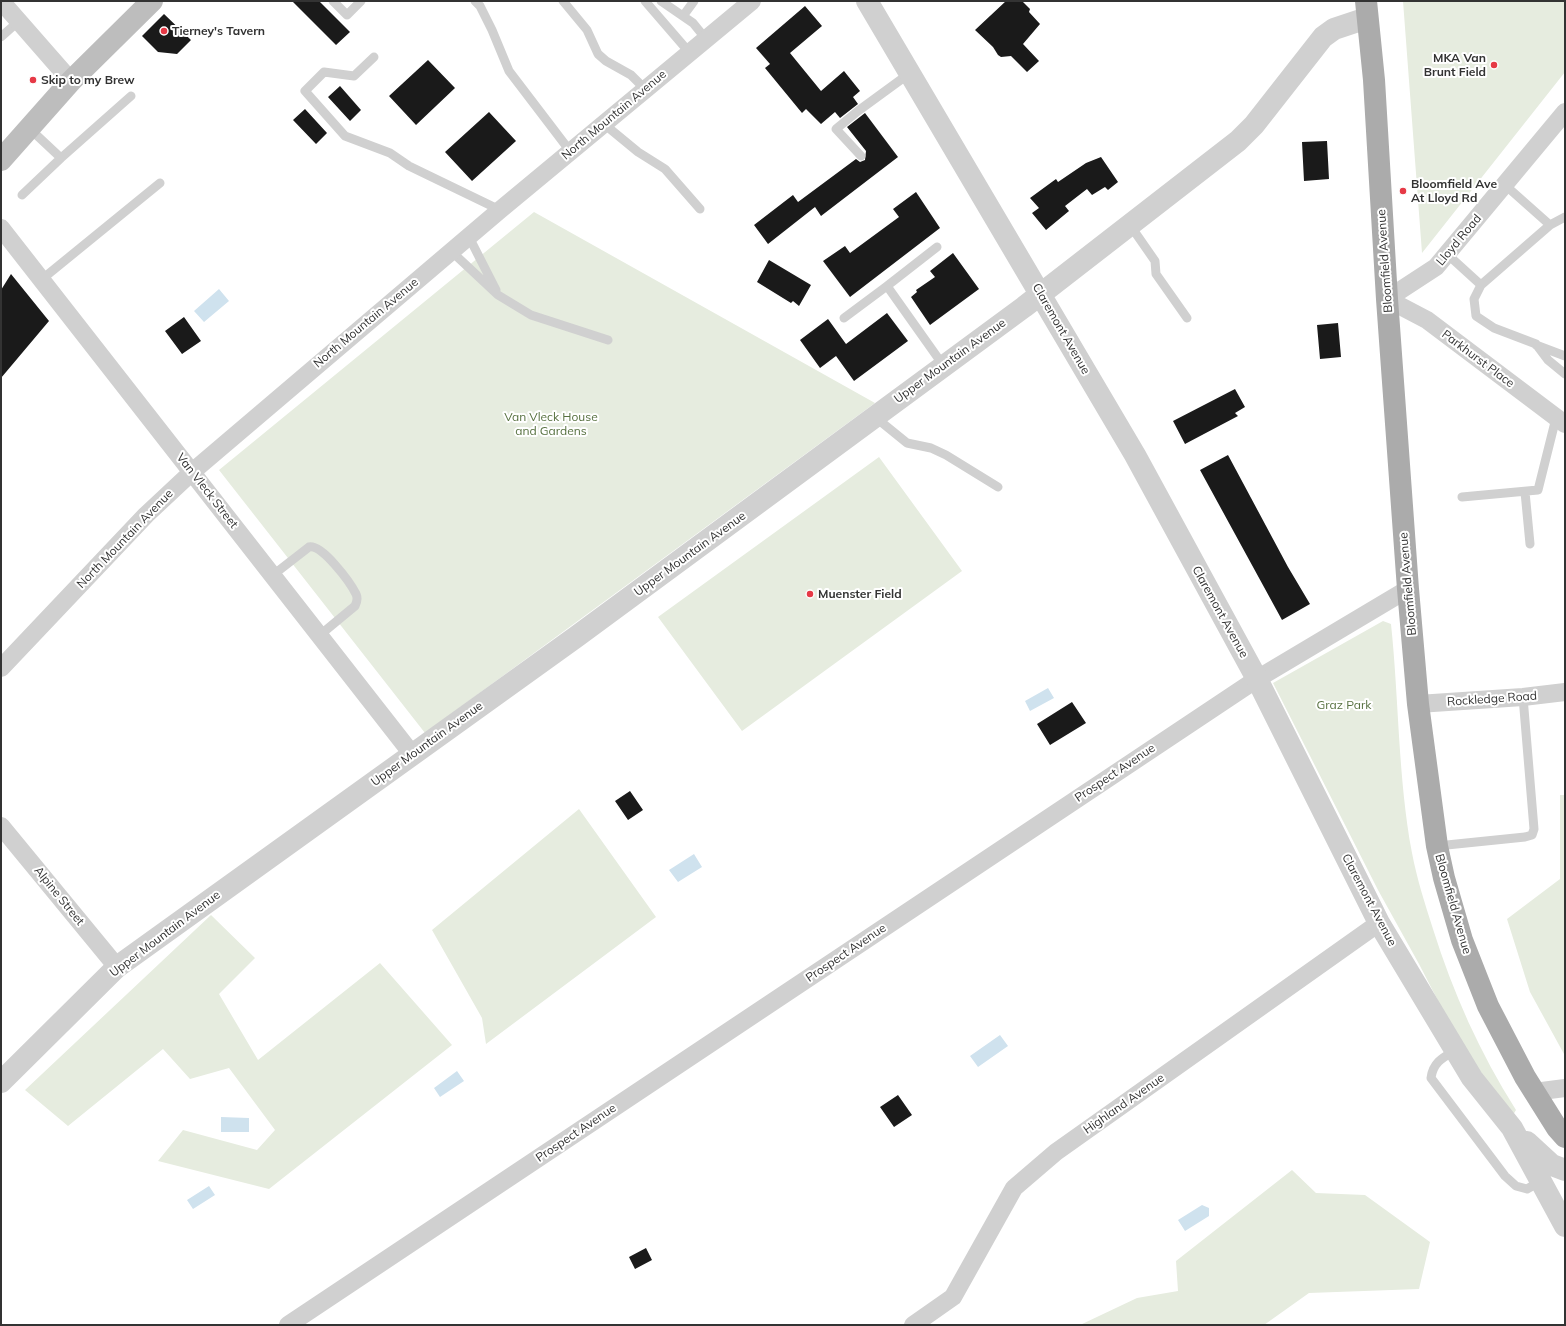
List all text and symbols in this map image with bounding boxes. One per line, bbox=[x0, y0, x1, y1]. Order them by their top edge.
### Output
place label: Tierney's Tavern bbox=[172, 24, 265, 38]
marker: Tierney's Tavern bbox=[159, 26, 169, 36]
place label: MKA Van Brunt Field bbox=[1424, 51, 1486, 79]
marker: MKA Van Brunt Field bbox=[1489, 60, 1499, 70]
street label: North Mountain Avenue bbox=[559, 67, 669, 163]
place label: Skip to my Brew bbox=[41, 73, 135, 87]
marker: Skip to my Brew bbox=[28, 75, 38, 85]
place label: Bloomfield Ave At Lloyd Rd bbox=[1411, 177, 1497, 205]
marker: Bloomfield Ave At Lloyd Rd bbox=[1398, 186, 1408, 196]
street label: Bloomfield Avenue bbox=[1374, 209, 1396, 313]
street label: Lloyd Road bbox=[1433, 212, 1485, 268]
street label: North Mountain Avenue bbox=[311, 275, 421, 371]
street label: Claremont Avenue bbox=[1029, 281, 1093, 377]
street label: Upper Mountain Avenue bbox=[891, 316, 1009, 406]
street label: Parkhurst Place bbox=[1439, 327, 1517, 391]
park label: Van Vleck House and Gardens bbox=[504, 410, 598, 438]
street label: Van Vleck Street bbox=[173, 451, 241, 531]
street label: North Mountain Avenue bbox=[74, 486, 176, 592]
street label: Upper Mountain Avenue bbox=[631, 509, 749, 599]
street label: Bloomfield Avenue bbox=[1396, 532, 1420, 636]
street label: Claremont Avenue bbox=[1189, 564, 1251, 660]
place label: Muenster Field bbox=[818, 587, 902, 601]
marker: Muenster Field bbox=[805, 589, 815, 599]
street label: Rockledge Road bbox=[1447, 689, 1537, 709]
park label: Graz Park bbox=[1317, 698, 1371, 712]
street label: Upper Mountain Avenue bbox=[368, 699, 486, 789]
street label: Prospect Avenue bbox=[1072, 741, 1158, 805]
street label: Claremont Avenue bbox=[1339, 851, 1399, 949]
street label: Bloomfield Avenue bbox=[1432, 852, 1474, 956]
street label: Alpine Street bbox=[31, 864, 87, 928]
street label: Upper Mountain Avenue bbox=[107, 888, 223, 980]
street label: Prospect Avenue bbox=[803, 921, 889, 985]
street label: Highland Avenue bbox=[1081, 1071, 1167, 1137]
street label: Prospect Avenue bbox=[533, 1101, 619, 1165]

